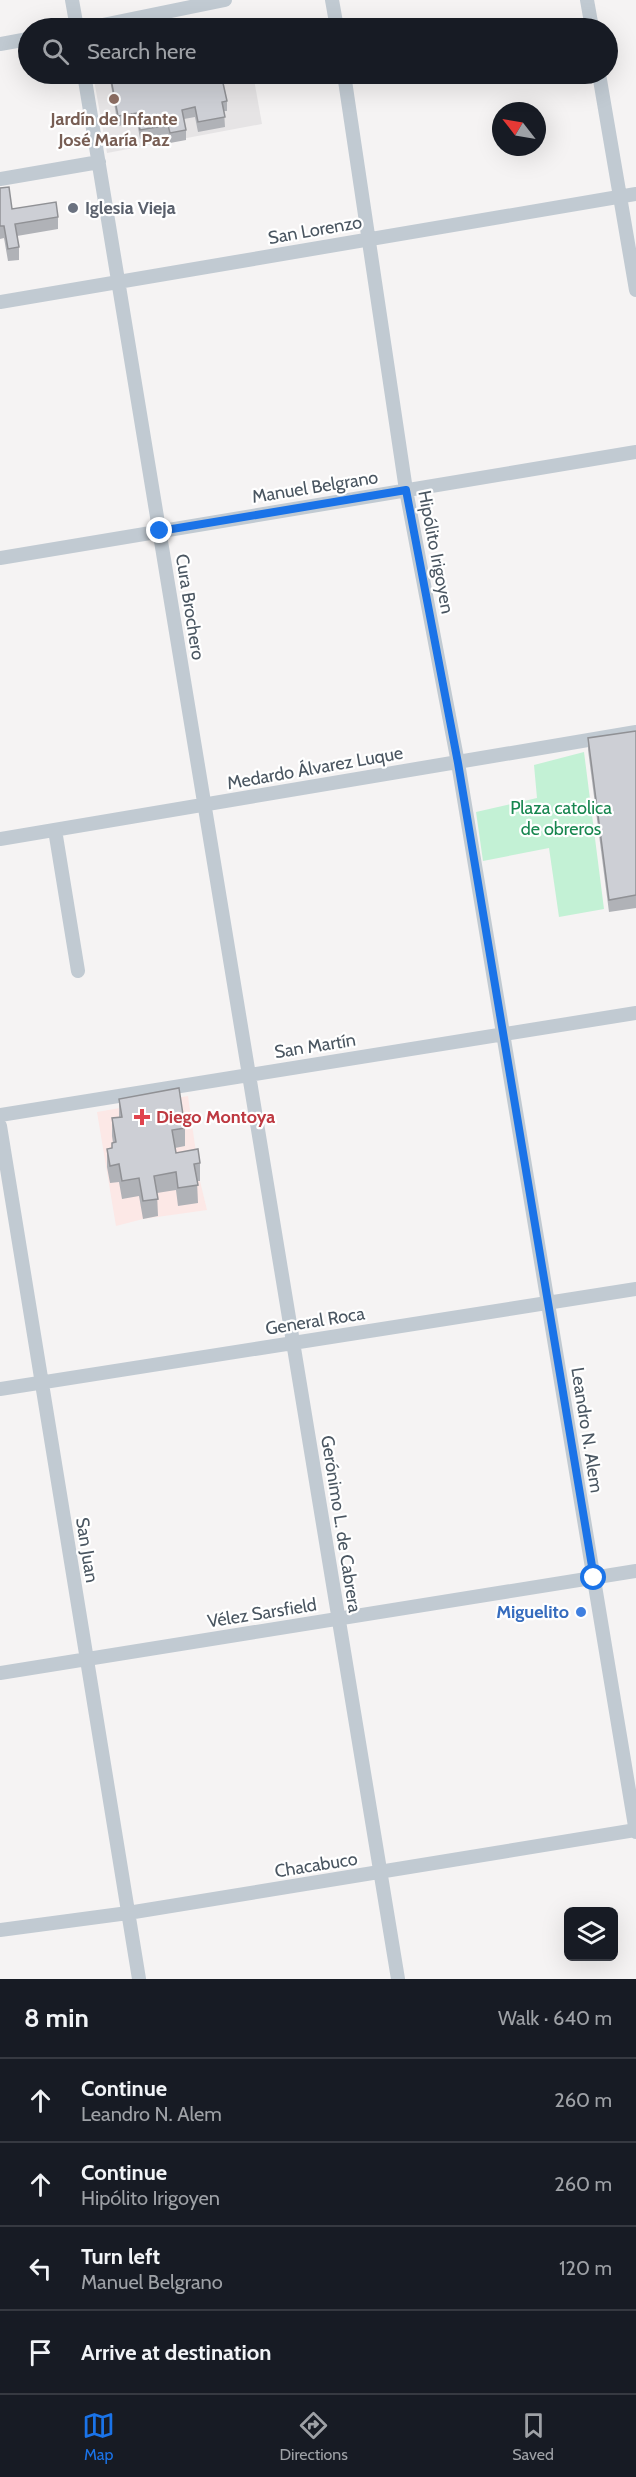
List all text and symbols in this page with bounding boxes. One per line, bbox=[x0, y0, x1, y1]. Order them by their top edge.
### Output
search box bbox=[18, 18, 618, 84]
icon: search bbox=[39, 35, 72, 68]
text: Search here bbox=[87, 38, 196, 65]
marker: Jardín de Infante José María Paz bbox=[107, 92, 121, 106]
north arrow bbox=[492, 102, 546, 156]
place label: Jardín de Infante José María Paz bbox=[50, 108, 177, 151]
place label: Iglesia Vieja bbox=[85, 197, 176, 219]
marker: Iglesia Vieja bbox=[66, 201, 80, 215]
street label: San Lorenzo bbox=[266, 211, 364, 249]
street label: Manuel Belgrano bbox=[250, 466, 380, 508]
street label: Hipólito Irigoyen bbox=[413, 489, 459, 615]
route end bbox=[146, 517, 172, 543]
street label: Cura Brochero bbox=[171, 552, 209, 662]
street label: Medardo Álvarez Luque bbox=[225, 742, 405, 794]
park label: Plaza catolica de obreros bbox=[510, 797, 612, 840]
street label: San Martín bbox=[273, 1029, 357, 1063]
place label: Diego Montoya bbox=[156, 1106, 275, 1128]
marker: Diego Montoya bbox=[133, 1108, 151, 1126]
street label: General Roca bbox=[264, 1302, 367, 1340]
street label: Leandro N. Alem bbox=[566, 1366, 608, 1494]
street label: Gerónimo L. de Cabrera bbox=[316, 1434, 366, 1614]
street label: San Juan bbox=[71, 1516, 103, 1584]
route start bbox=[580, 1564, 606, 1590]
street label: Vélez Sarsfield bbox=[206, 1593, 318, 1633]
place label: Miguelito bbox=[496, 1601, 569, 1623]
marker: Miguelito bbox=[574, 1605, 588, 1619]
street label: Chacabuco bbox=[273, 1848, 359, 1882]
map controls bbox=[564, 1907, 618, 1961]
button: layers bbox=[564, 1907, 618, 1961]
text: 8 min bbox=[24, 2002, 89, 2034]
text: Walk · 640 m bbox=[498, 2006, 612, 2030]
text: Continue bbox=[81, 2075, 167, 2102]
icon: ahead bbox=[24, 2084, 57, 2117]
text: 260 m bbox=[554, 2088, 612, 2112]
text: Leandro N. Alem bbox=[81, 2102, 222, 2126]
text: Continue bbox=[81, 2159, 167, 2186]
icon: ahead bbox=[24, 2168, 57, 2201]
text: 260 m bbox=[554, 2172, 612, 2196]
text: Hipólito Irigoyen bbox=[81, 2186, 220, 2210]
text: Turn left bbox=[81, 2243, 160, 2270]
icon: left bbox=[24, 2252, 57, 2285]
text: 120 m bbox=[559, 2256, 612, 2280]
text: Manuel Belgrano bbox=[81, 2270, 223, 2294]
icon: arrive bbox=[24, 2336, 57, 2369]
text: Arrive at destination bbox=[81, 2339, 271, 2366]
tab: Map bbox=[82, 2409, 115, 2464]
tab: Directions bbox=[280, 2409, 348, 2464]
tab: Saved bbox=[512, 2409, 554, 2464]

